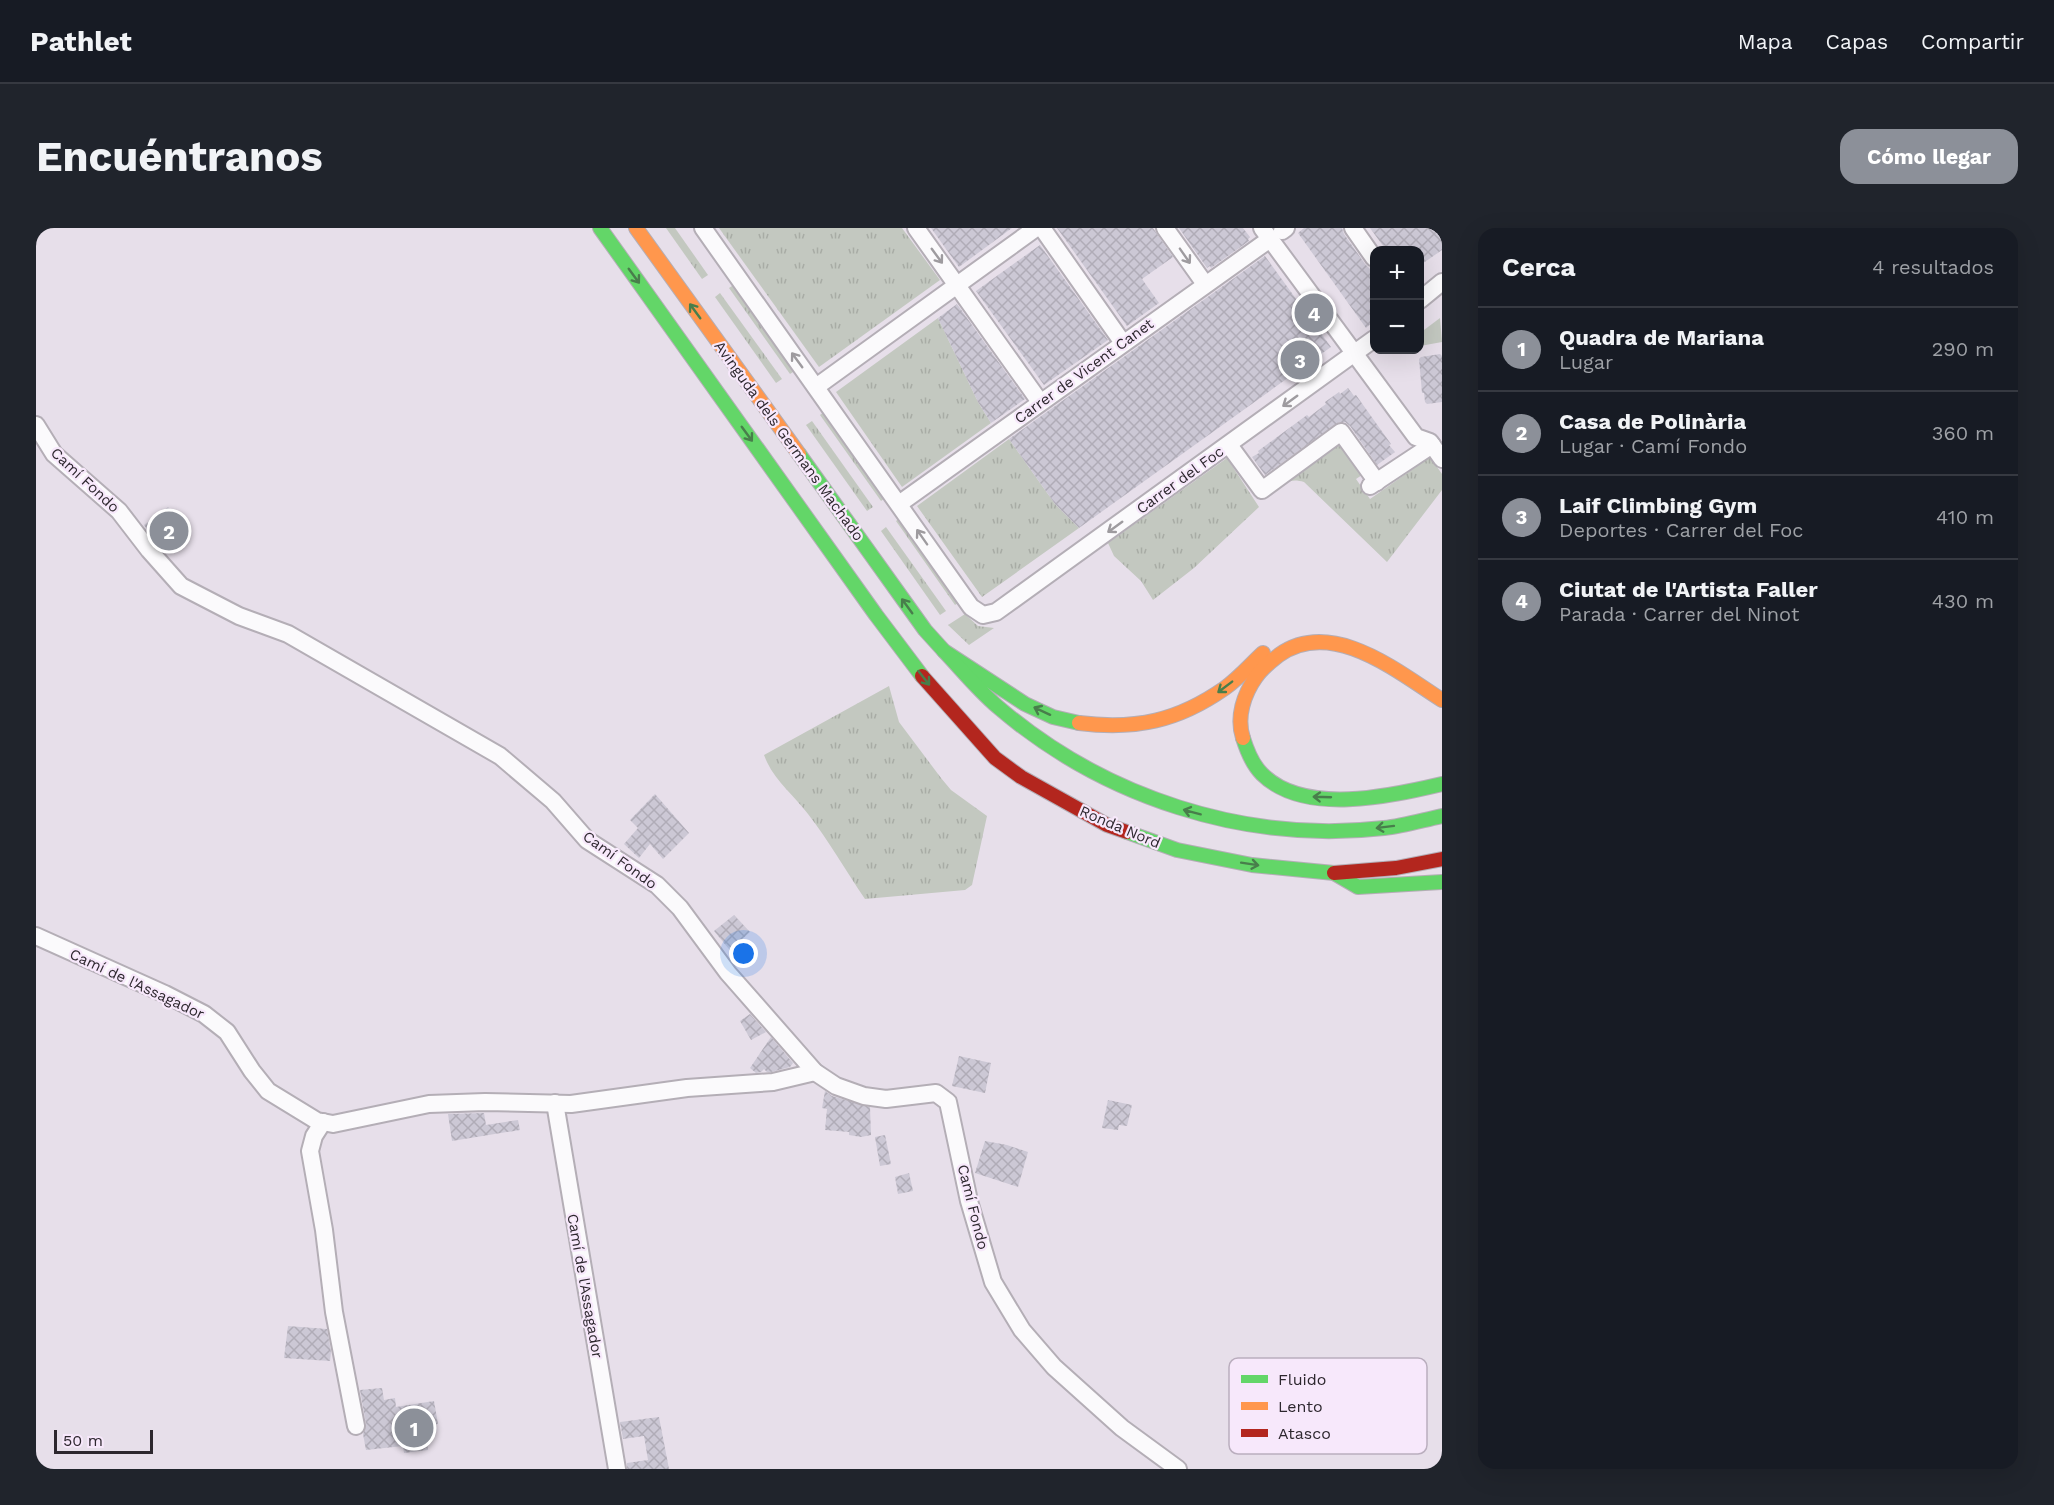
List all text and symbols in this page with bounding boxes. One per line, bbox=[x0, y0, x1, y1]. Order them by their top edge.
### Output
text: Pathlet bbox=[30, 25, 132, 58]
text: Mapa bbox=[1738, 29, 1793, 54]
text: Capas bbox=[1826, 29, 1888, 54]
text: Compartir bbox=[1921, 29, 2024, 54]
button: Cómo llegar bbox=[1840, 129, 2018, 184]
text: Encuéntranos bbox=[36, 132, 323, 181]
map controls bbox=[1370, 246, 1424, 354]
button: + bbox=[1370, 246, 1424, 300]
one-way arrow bbox=[1179, 247, 1191, 264]
one-way arrow bbox=[930, 248, 943, 264]
text: Cerca bbox=[1502, 252, 1576, 282]
text: 4 resultados bbox=[1872, 255, 1994, 279]
one-way arrow bbox=[628, 267, 640, 283]
pin: 4 bbox=[1294, 290, 1334, 335]
button: − bbox=[1370, 300, 1424, 354]
one-way arrow bbox=[689, 303, 701, 319]
street label: Carrer de Vicent Canet bbox=[1011, 314, 1157, 427]
text: Quadra de Mariana bbox=[1559, 325, 1764, 350]
text: 1 bbox=[1517, 337, 1526, 361]
text: 290 m bbox=[1932, 337, 1994, 361]
street label: Avinguda dels Germans Machado bbox=[710, 338, 868, 544]
pin: 3 bbox=[1280, 338, 1320, 382]
text: Lugar bbox=[1559, 350, 1613, 374]
one-way arrow bbox=[791, 353, 803, 369]
one-way arrow bbox=[1283, 395, 1299, 407]
text: Casa de Polinària bbox=[1559, 409, 1746, 434]
text: 2 bbox=[1516, 421, 1527, 445]
text: 360 m bbox=[1932, 421, 1994, 445]
one-way arrow bbox=[741, 426, 753, 442]
text: Lugar · Camí Fondo bbox=[1559, 434, 1747, 458]
street label: Carrer del Foc bbox=[1133, 442, 1227, 518]
street label: Camí Fondo bbox=[47, 444, 123, 516]
text: Laif Climbing Gym bbox=[1559, 493, 1757, 518]
text: 3 bbox=[1516, 505, 1527, 529]
text: 410 m bbox=[1936, 505, 1994, 529]
pin: 2 bbox=[150, 508, 188, 554]
text: Deportes · Carrer del Foc bbox=[1559, 518, 1803, 542]
one-way arrow bbox=[1107, 521, 1124, 533]
one-way arrow bbox=[916, 529, 928, 545]
text: Ciutat de l'Artista Faller bbox=[1559, 577, 1818, 602]
text: 4 bbox=[1515, 589, 1528, 613]
text: 430 m bbox=[1932, 589, 1994, 613]
one-way arrow bbox=[901, 598, 913, 614]
text: Parada · Carrer del Ninot bbox=[1559, 602, 1799, 626]
one-way arrow bbox=[917, 670, 930, 686]
one-way arrow bbox=[1218, 680, 1234, 693]
one-way arrow bbox=[1033, 705, 1051, 717]
one-way arrow bbox=[1312, 792, 1332, 803]
street label: Ronda Nord bbox=[1077, 802, 1163, 852]
one-way arrow bbox=[1182, 806, 1201, 817]
one-way arrow bbox=[1375, 822, 1395, 833]
street label: Camí Fondo bbox=[579, 827, 661, 893]
one-way arrow bbox=[1240, 859, 1260, 870]
your location bbox=[729, 939, 758, 968]
street label: Camí de l'Assagador bbox=[67, 945, 207, 1023]
street label: Camí Fondo bbox=[954, 1163, 992, 1251]
street label: Camí de l'Assagador bbox=[563, 1212, 607, 1360]
legend bbox=[1229, 1358, 1427, 1454]
text: Fluido bbox=[1278, 1370, 1326, 1389]
text: Lento bbox=[1278, 1397, 1323, 1416]
pin: 1 bbox=[394, 1406, 434, 1450]
text: Atasco bbox=[1278, 1424, 1331, 1443]
scale bar bbox=[54, 1427, 153, 1454]
text: 50 m bbox=[63, 1431, 103, 1450]

